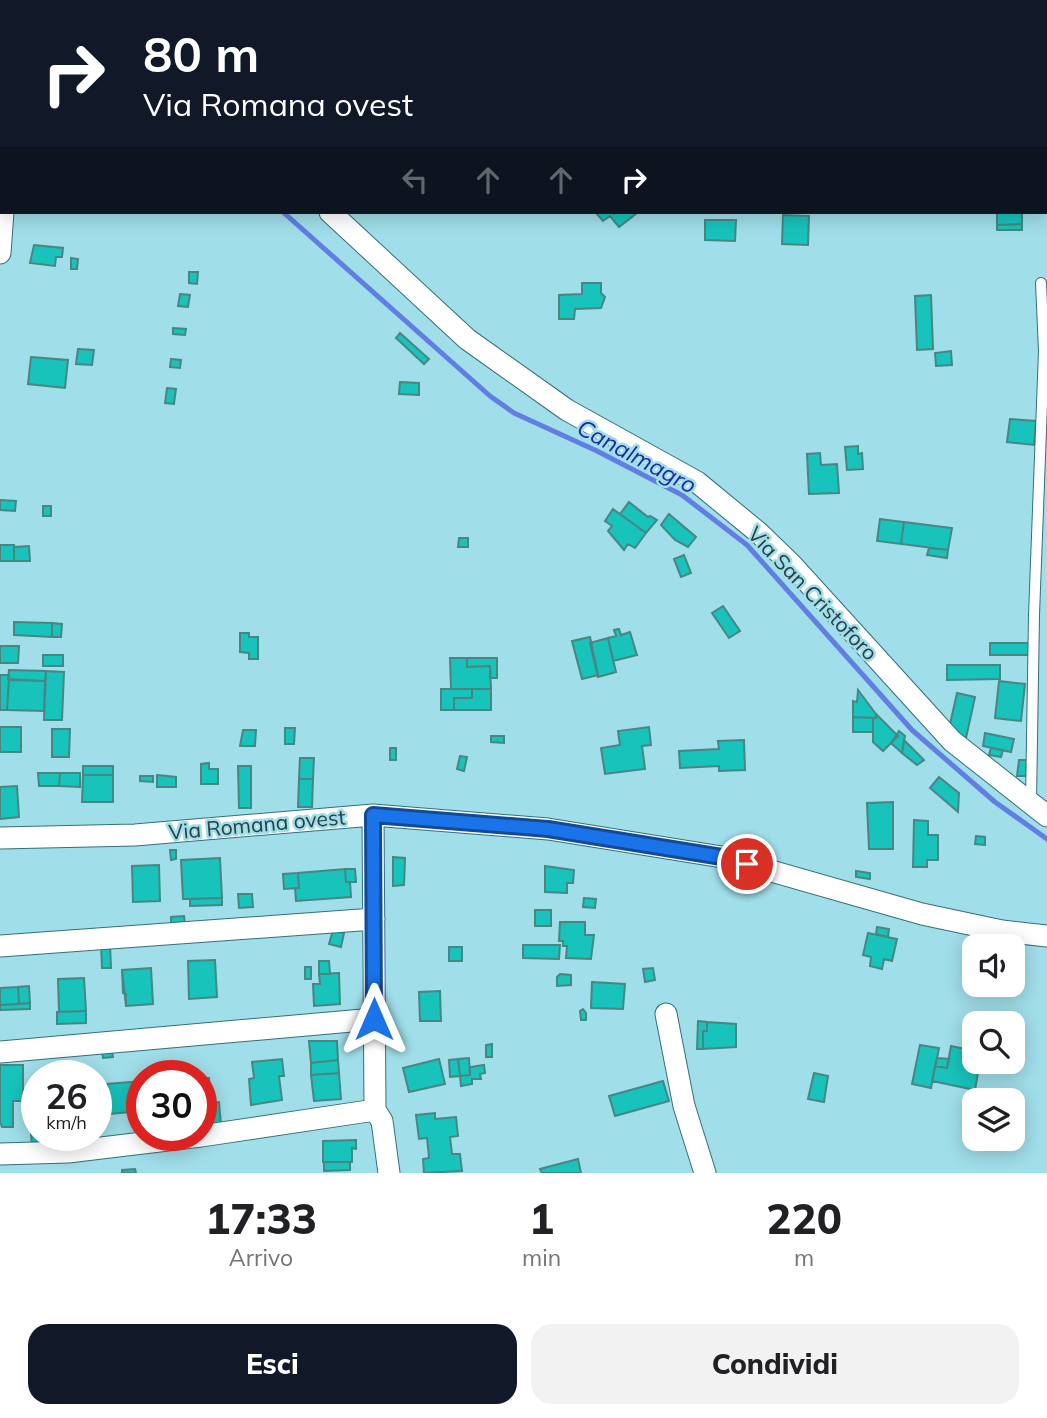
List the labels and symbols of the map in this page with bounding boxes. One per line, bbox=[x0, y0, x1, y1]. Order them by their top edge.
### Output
water label: Canalmagro bbox=[572, 412, 702, 500]
street label: Via San Cristoforo bbox=[743, 521, 883, 665]
street label: Via Romana ovest bbox=[168, 803, 346, 845]
pin bbox=[717, 834, 777, 894]
position arrow bbox=[337, 982, 411, 1056]
speed limit sign: 30 bbox=[126, 1060, 217, 1151]

